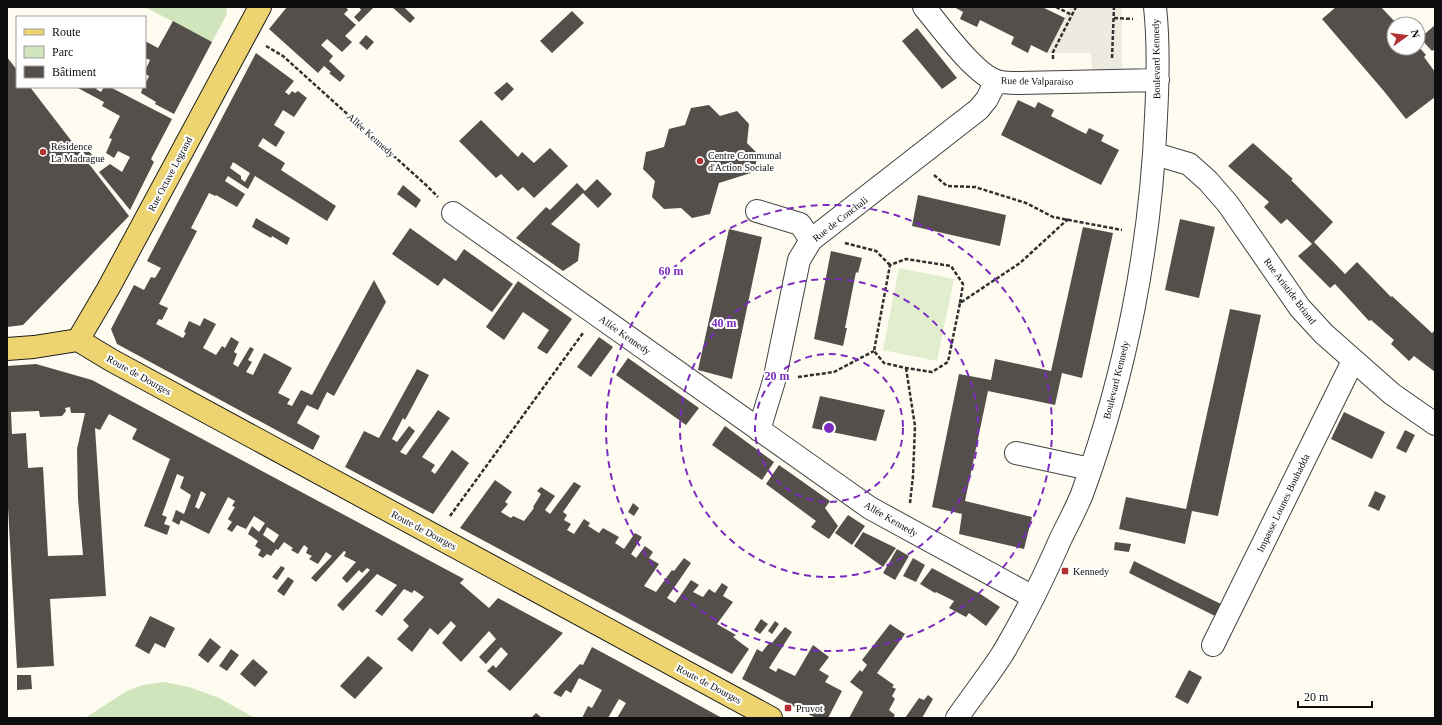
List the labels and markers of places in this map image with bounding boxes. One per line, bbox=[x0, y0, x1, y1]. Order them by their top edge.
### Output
place label: Résidence La Madrague bbox=[51, 141, 105, 164]
marker: Résidence La Madrague bbox=[38, 147, 48, 157]
place label: Centre Communal d'Action Sociale bbox=[708, 150, 782, 173]
marker: Centre Communal d'Action Sociale bbox=[695, 156, 705, 166]
centre of rings bbox=[822, 421, 836, 435]
marker: Kennedy bbox=[1060, 566, 1070, 576]
place label: Kennedy bbox=[1073, 566, 1109, 577]
marker: Pruvot bbox=[783, 703, 793, 713]
place label: Pruvot bbox=[796, 703, 823, 714]

